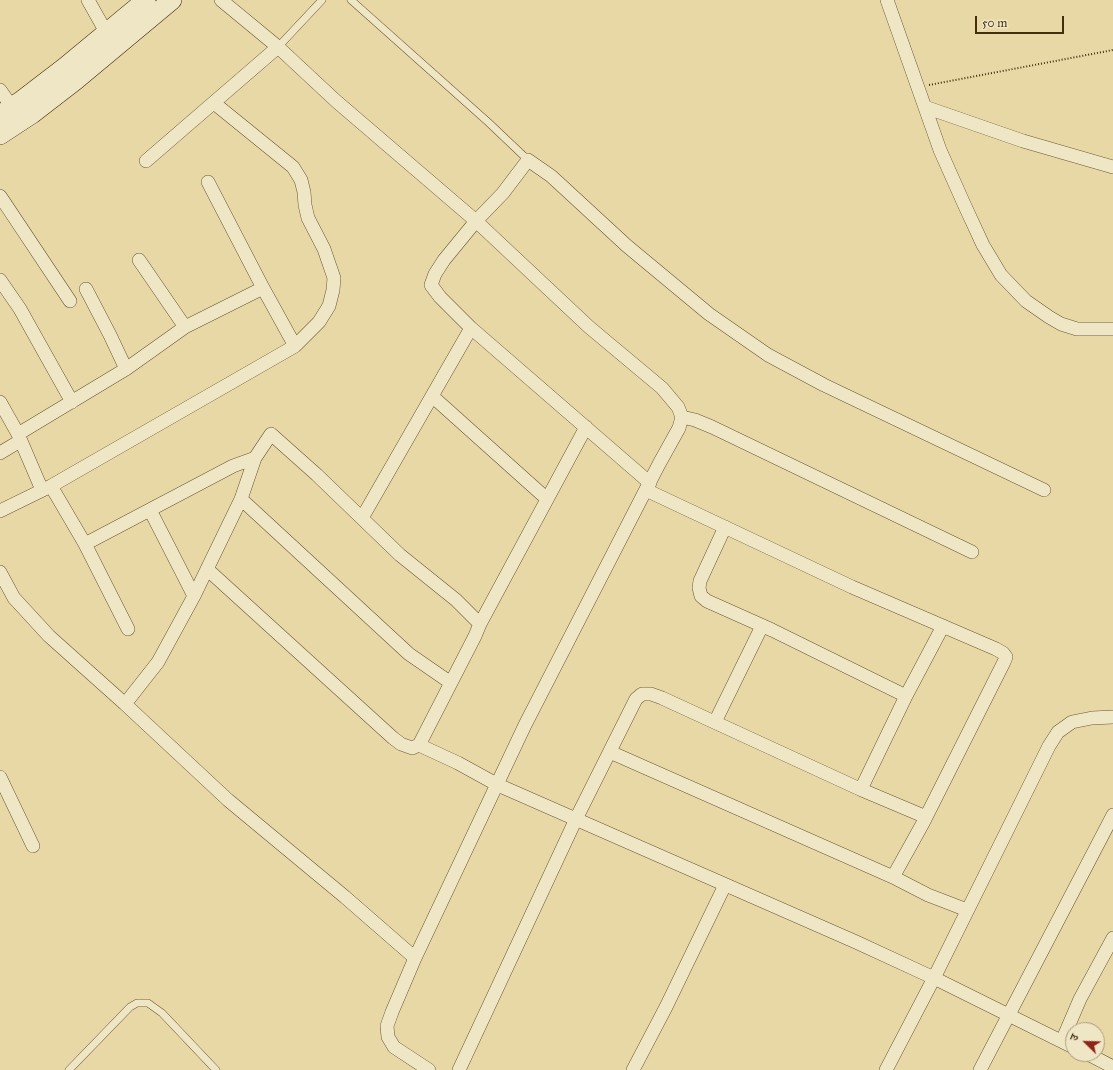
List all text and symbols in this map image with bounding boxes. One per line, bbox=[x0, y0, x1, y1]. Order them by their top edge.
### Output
scale bar bbox=[977, 8, 1066, 34]
text: 50 m bbox=[982, 16, 1007, 30]
north arrow bbox=[1065, 1022, 1105, 1062]
text: उ bbox=[1067, 1032, 1081, 1043]

